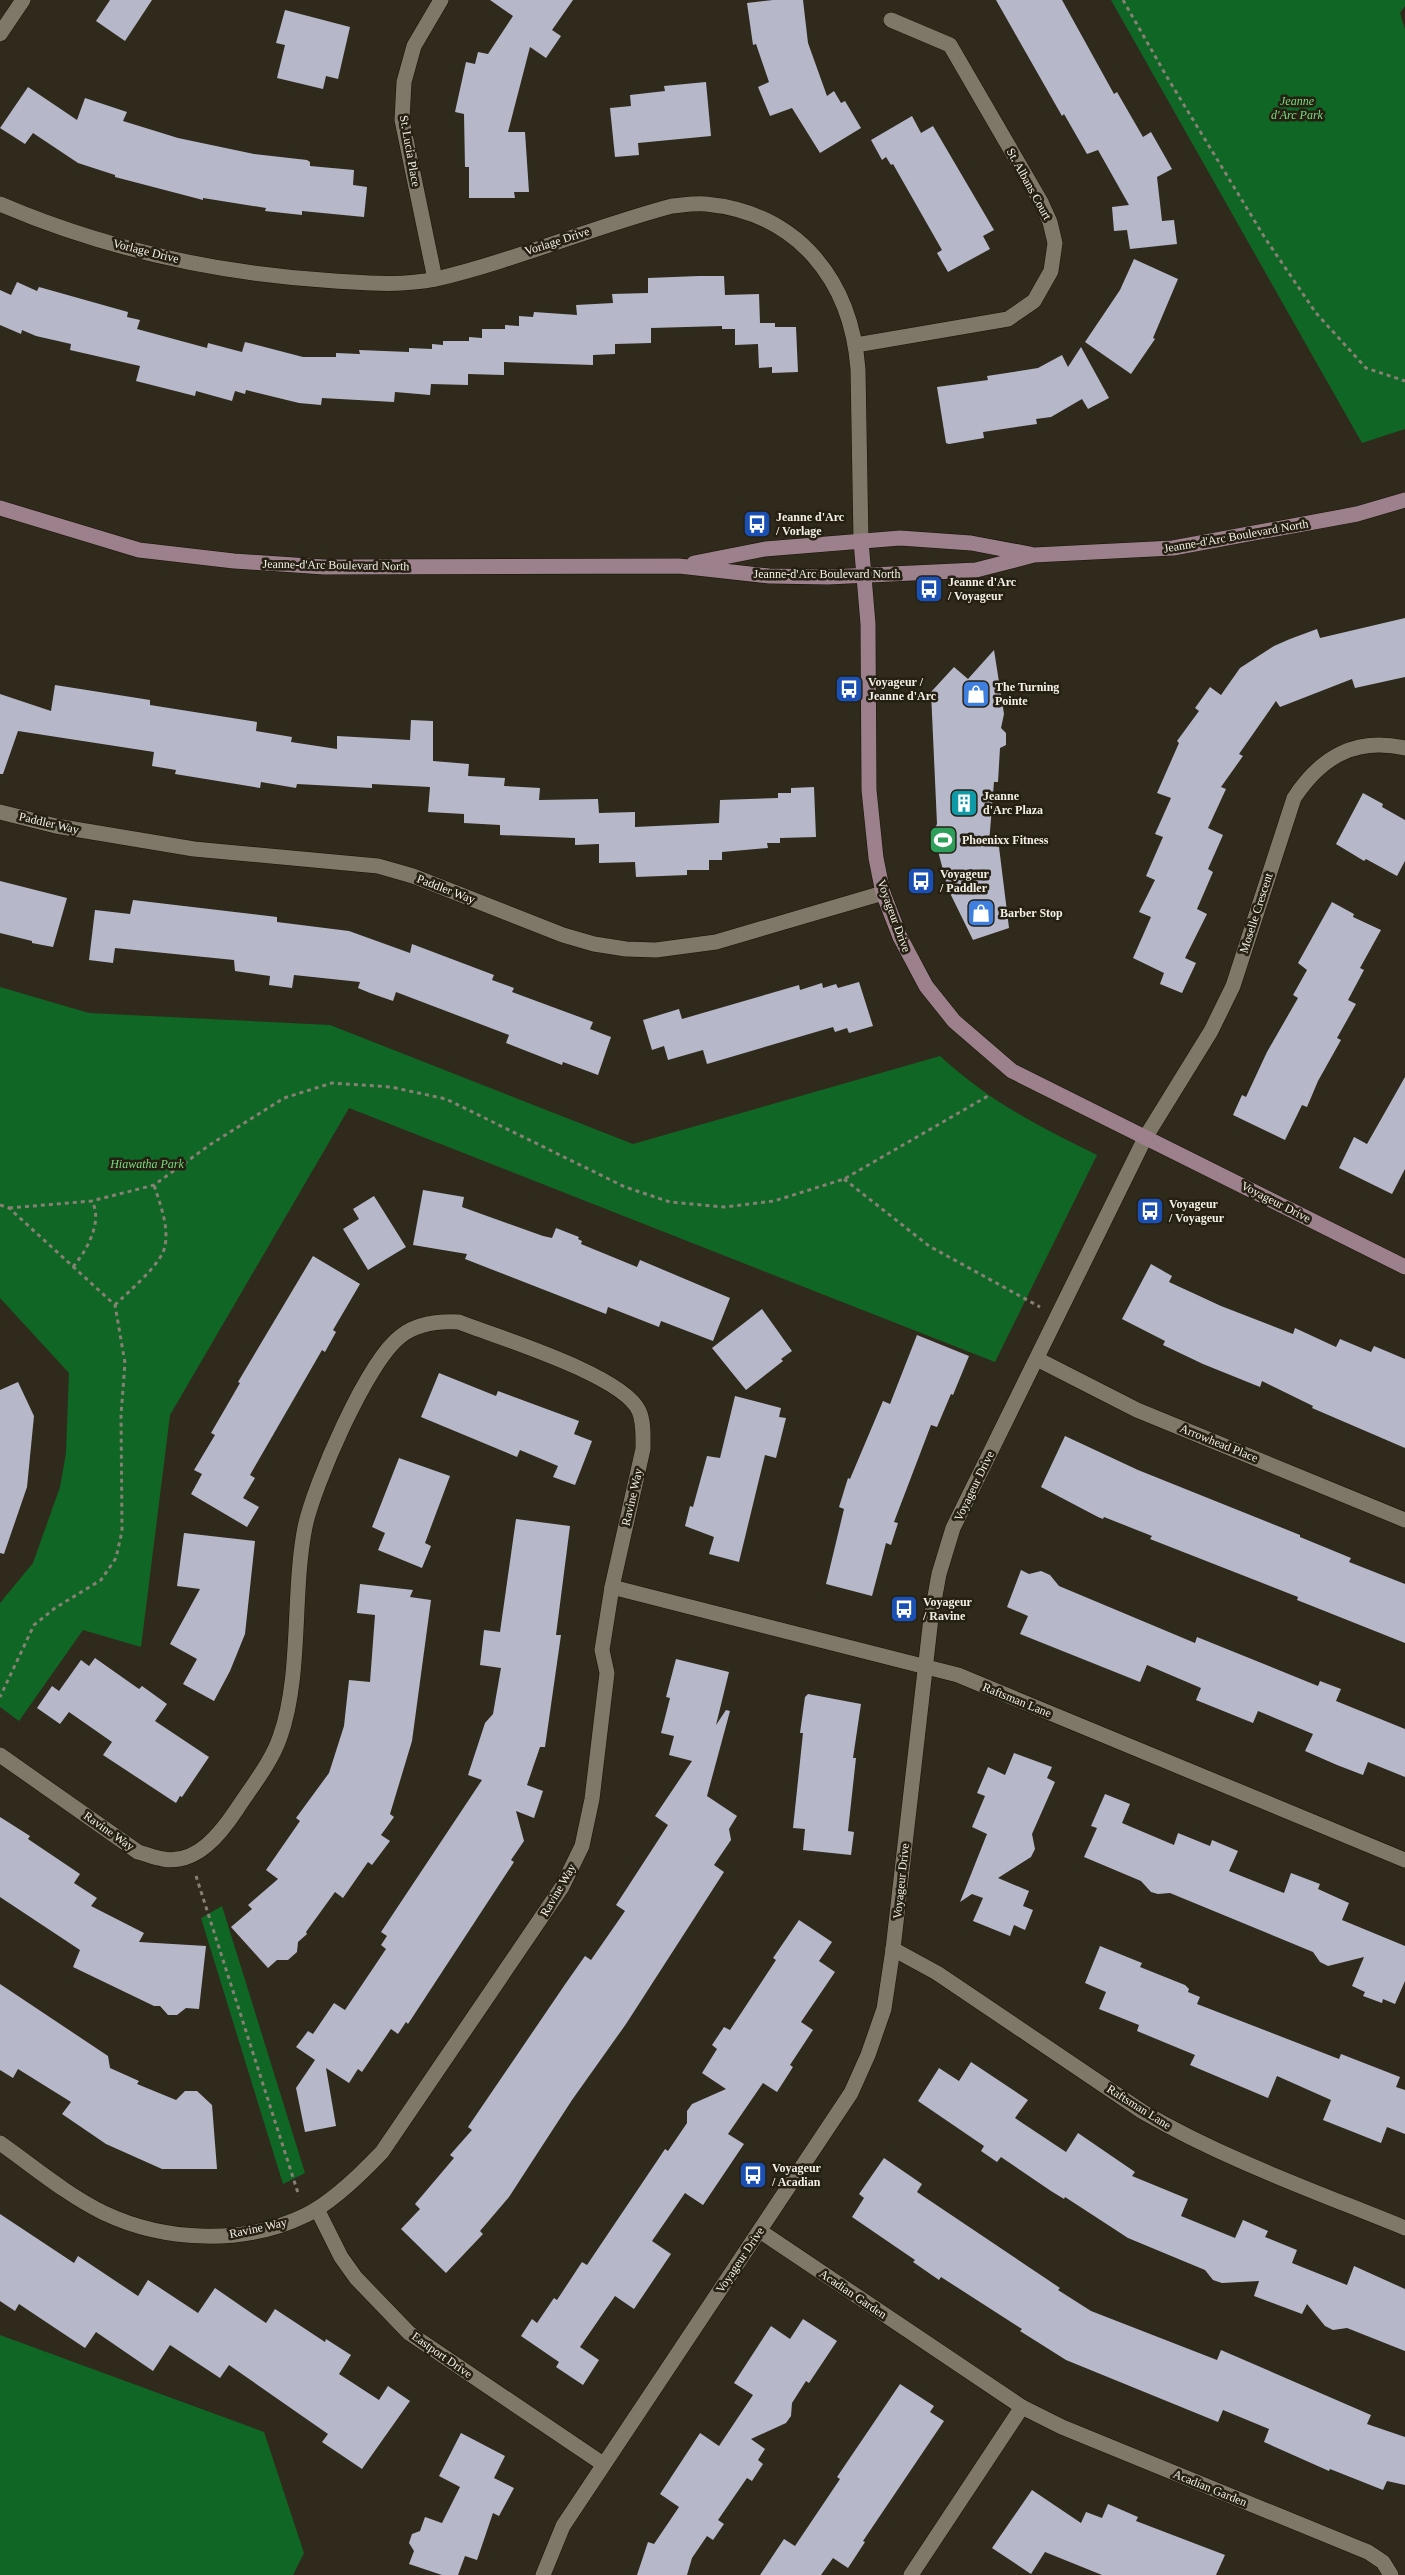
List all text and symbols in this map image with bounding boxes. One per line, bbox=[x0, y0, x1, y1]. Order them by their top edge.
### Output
park label: Jeanne d'Arc Park bbox=[1271, 94, 1324, 122]
street label: St. Lucia Place bbox=[397, 114, 423, 188]
street label: St. Albans Court bbox=[1004, 146, 1055, 223]
street label: Vorlage Drive bbox=[523, 224, 591, 258]
street label: Vorlage Drive bbox=[112, 236, 180, 266]
bus stop icon: Jeanne d'Arc / Vorlage bbox=[742, 509, 772, 539]
place label: Jeanne d'Arc / Vorlage bbox=[775, 510, 845, 538]
street label: Jeanne-d'Arc Boulevard North bbox=[1163, 516, 1309, 556]
street label: Jeanne-d'Arc Boulevard North bbox=[262, 557, 410, 573]
street label: Jeanne-d'Arc Boulevard North bbox=[754, 567, 900, 581]
bus stop icon: Jeanne d'Arc / Voyageur bbox=[914, 574, 944, 604]
place label: Jeanne d'Arc / Voyageur bbox=[947, 575, 1017, 603]
bus stop icon: Voyageur / Jeanne d'Arc bbox=[834, 674, 864, 704]
place label: Voyageur / Jeanne d'Arc bbox=[868, 675, 937, 703]
shop icon: The Turning Pointe bbox=[961, 679, 991, 709]
place label: The Turning Pointe bbox=[995, 680, 1059, 708]
building icon: Jeanne d'Arc Plaza bbox=[949, 788, 979, 818]
place label: Jeanne d'Arc Plaza bbox=[983, 789, 1043, 817]
street label: Paddler Way bbox=[18, 809, 80, 837]
sports icon: Phoenixx Fitness bbox=[928, 825, 958, 855]
place label: Phoenixx Fitness bbox=[962, 833, 1049, 847]
bus stop icon: Voyageur / Paddler bbox=[906, 866, 936, 896]
place label: Voyageur / Paddler bbox=[939, 867, 990, 895]
street label: Moselle Crescent bbox=[1236, 870, 1276, 955]
street label: Paddler Way bbox=[415, 872, 477, 906]
street label: Voyageur Drive bbox=[874, 878, 914, 954]
shop icon: Barber Stop bbox=[966, 898, 996, 928]
place label: Barber Stop bbox=[1000, 906, 1063, 920]
park label: Hiawatha Park bbox=[109, 1157, 185, 1171]
street label: Voyageur Drive bbox=[1239, 1178, 1313, 1226]
bus stop icon: Voyageur / Voyageur bbox=[1135, 1196, 1165, 1226]
place label: Voyageur / Voyageur bbox=[1168, 1197, 1225, 1225]
street label: Arrowhead Place bbox=[1178, 1421, 1260, 1465]
street label: Voyageur Drive bbox=[951, 1449, 997, 1523]
street label: Ravine Way bbox=[619, 1467, 645, 1527]
bus stop icon: Voyageur / Ravine bbox=[889, 1594, 919, 1624]
place label: Voyageur / Ravine bbox=[922, 1595, 973, 1623]
street label: Raftsman Lane bbox=[981, 1680, 1053, 1720]
street label: Ravine Way bbox=[81, 1808, 137, 1854]
street label: Voyageur Drive bbox=[890, 1842, 912, 1920]
street label: Ravine Way bbox=[537, 1861, 579, 1919]
street label: Raftsman Lane bbox=[1104, 2082, 1174, 2132]
bus stop icon: Voyageur / Acadian bbox=[738, 2160, 768, 2190]
place label: Voyageur / Acadian bbox=[771, 2161, 822, 2189]
street label: Ravine Way bbox=[228, 2215, 288, 2241]
street label: Voyageur Drive bbox=[713, 2225, 767, 2295]
street label: Acadian Garden bbox=[817, 2266, 889, 2322]
street label: Eastport Drive bbox=[409, 2329, 475, 2381]
street label: Acadian Garden bbox=[1171, 2467, 1249, 2509]

